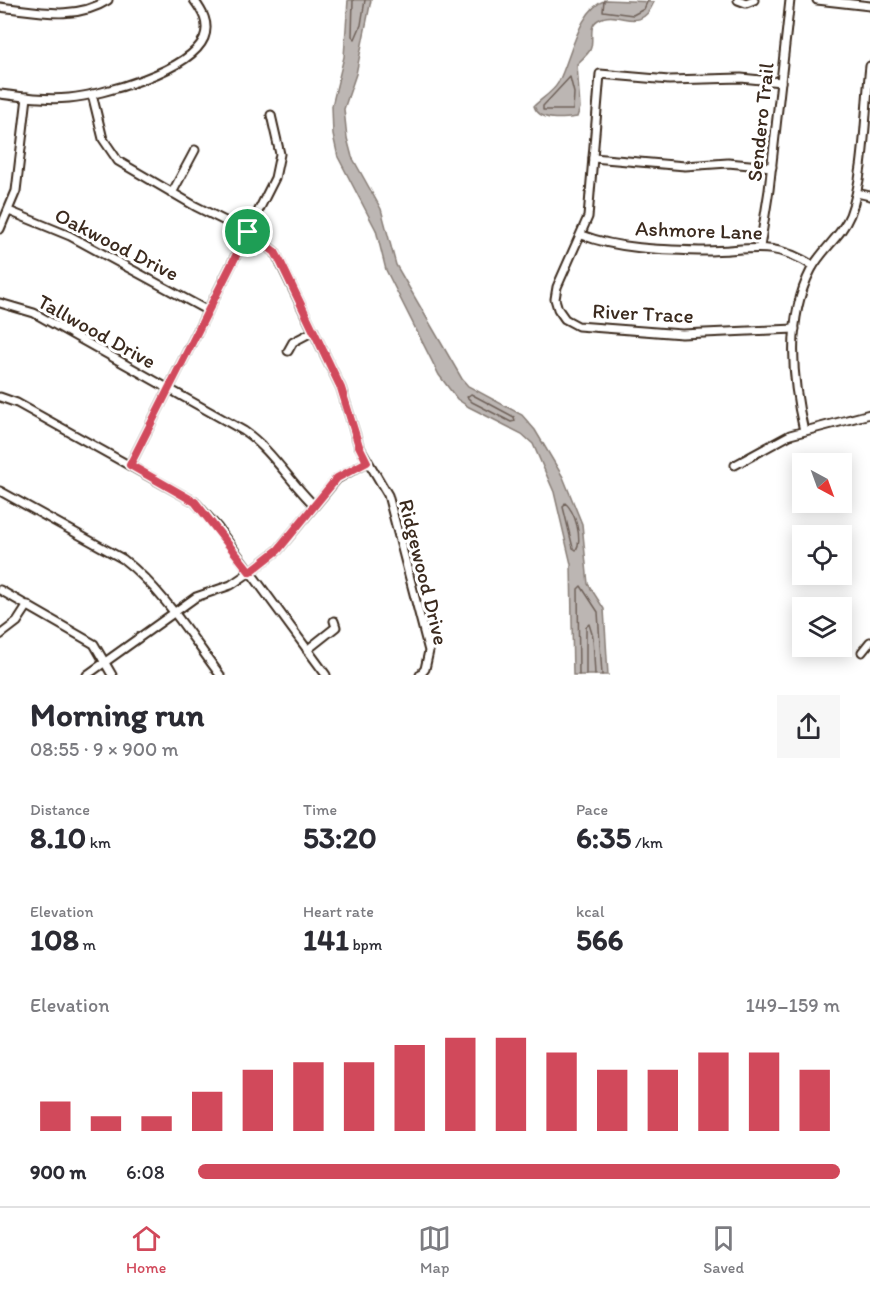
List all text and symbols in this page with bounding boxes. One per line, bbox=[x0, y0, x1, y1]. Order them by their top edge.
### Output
street label: Sendero Trail bbox=[741, 61, 779, 183]
street label: Oakwood Drive bbox=[51, 202, 183, 286]
pin bbox=[222, 206, 273, 257]
icon: arrive bbox=[231, 215, 264, 248]
street label: Ashmore Lane bbox=[635, 215, 763, 245]
street label: Tallwood Drive bbox=[33, 288, 161, 374]
street label: River Trace bbox=[592, 298, 694, 328]
north arrow bbox=[792, 453, 852, 513]
map controls bbox=[792, 453, 852, 657]
street label: Ridgewood Drive bbox=[394, 497, 454, 647]
button: locate bbox=[792, 525, 852, 585]
button: layers bbox=[792, 597, 852, 657]
text: Morning run bbox=[30, 695, 205, 734]
button: share bbox=[777, 695, 840, 758]
text: 08:55 · 9 × 900 m bbox=[30, 737, 179, 761]
text: Distance bbox=[30, 800, 90, 819]
text: Time bbox=[303, 800, 337, 819]
text: Pace bbox=[576, 800, 608, 819]
text: 8.10 bbox=[30, 819, 86, 856]
text: 53:20 bbox=[303, 819, 377, 856]
text: 6:35 bbox=[576, 819, 631, 856]
text: km bbox=[86, 833, 111, 852]
text: /km bbox=[631, 833, 663, 852]
text: Elevation bbox=[30, 902, 94, 921]
text: Heart rate bbox=[303, 902, 374, 921]
text: kcal bbox=[576, 902, 604, 921]
text: 108 bbox=[30, 921, 79, 958]
text: 141 bbox=[303, 921, 349, 958]
text: 566 bbox=[576, 921, 624, 958]
text: m bbox=[79, 935, 96, 954]
text: bpm bbox=[349, 935, 382, 954]
text: Elevation bbox=[30, 993, 109, 1017]
text: 149–159 m bbox=[746, 993, 840, 1017]
text: 900 m bbox=[30, 1160, 86, 1184]
text: 6:08 bbox=[126, 1160, 165, 1184]
tab: Home bbox=[126, 1222, 166, 1277]
tab: Map bbox=[418, 1222, 451, 1277]
tab: Saved bbox=[703, 1222, 744, 1277]

